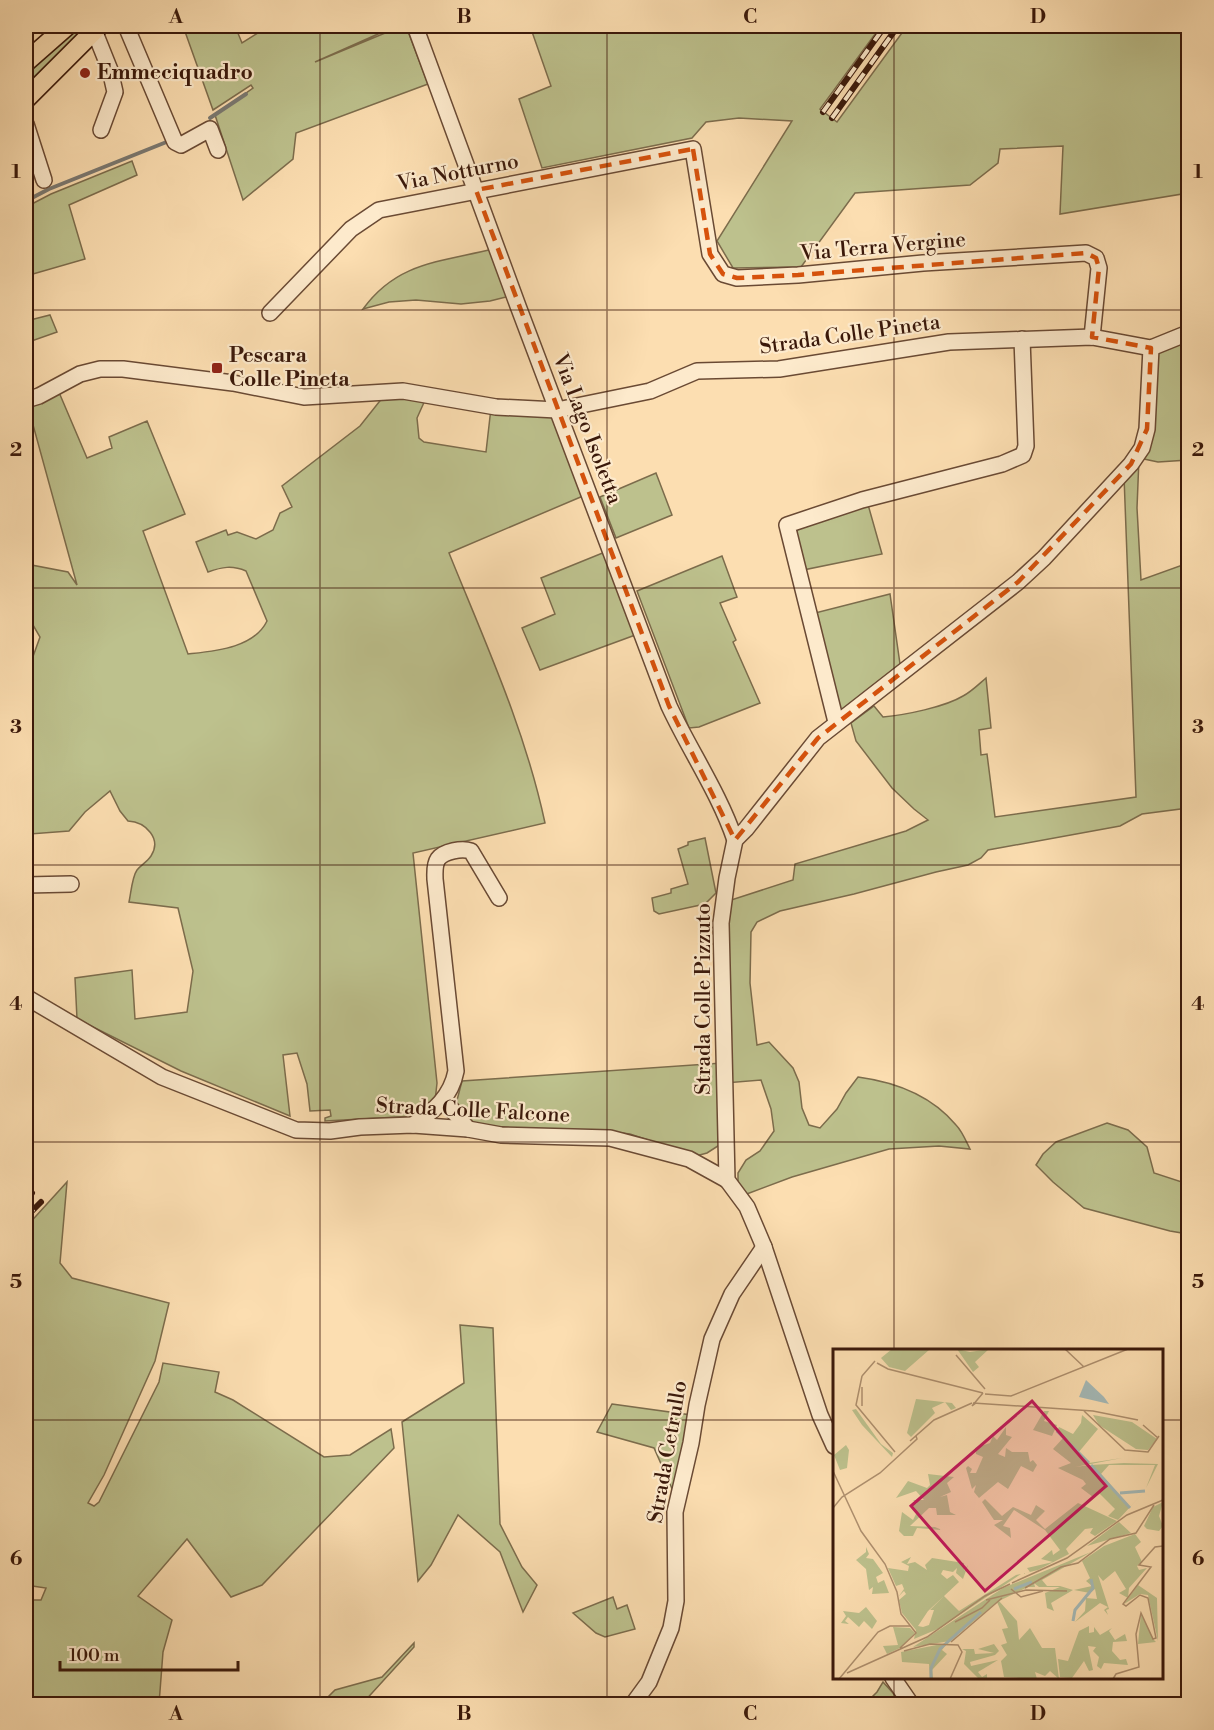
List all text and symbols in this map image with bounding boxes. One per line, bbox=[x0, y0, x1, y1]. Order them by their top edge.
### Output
text: A bbox=[168, 5, 184, 30]
text: B bbox=[456, 5, 472, 30]
text: C bbox=[743, 5, 757, 30]
text: D bbox=[1030, 5, 1046, 30]
place label: Emmeciquadro bbox=[97, 60, 253, 86]
marker: Emmeciquadro bbox=[78, 66, 92, 80]
street label: Via Notturno bbox=[394, 148, 521, 198]
text: 1 bbox=[11, 160, 21, 185]
text: 1 bbox=[1193, 160, 1203, 185]
street label: Via Terra Vergine bbox=[798, 227, 967, 267]
street label: Strada Colle Pineta bbox=[758, 309, 942, 361]
place label: Pescara Colle Pineta bbox=[229, 343, 350, 393]
street label: Via Lago Isoletta bbox=[546, 349, 628, 508]
marker: Pescara Colle Pineta bbox=[210, 361, 224, 375]
text: 2 bbox=[10, 438, 22, 463]
text: 2 bbox=[1192, 438, 1204, 463]
text: 3 bbox=[10, 715, 22, 740]
text: 3 bbox=[1192, 715, 1204, 740]
street label: Strada Colle Pizzuto bbox=[691, 903, 717, 1095]
text: 4 bbox=[9, 992, 23, 1017]
text: 4 bbox=[1191, 992, 1205, 1017]
street label: Strada Colle Falcone bbox=[375, 1093, 571, 1129]
text: 5 bbox=[10, 1270, 22, 1295]
text: 5 bbox=[1192, 1270, 1204, 1295]
inset map bbox=[833, 1349, 1163, 1679]
street label: Strada Cetrullo bbox=[643, 1379, 693, 1525]
text: 6 bbox=[10, 1547, 23, 1572]
text: 6 bbox=[1192, 1547, 1205, 1572]
scale bar bbox=[60, 1634, 238, 1672]
text: 100 m bbox=[69, 1644, 120, 1667]
text: A bbox=[168, 1702, 184, 1727]
text: B bbox=[456, 1702, 472, 1727]
text: C bbox=[743, 1702, 757, 1727]
text: D bbox=[1030, 1702, 1046, 1727]

